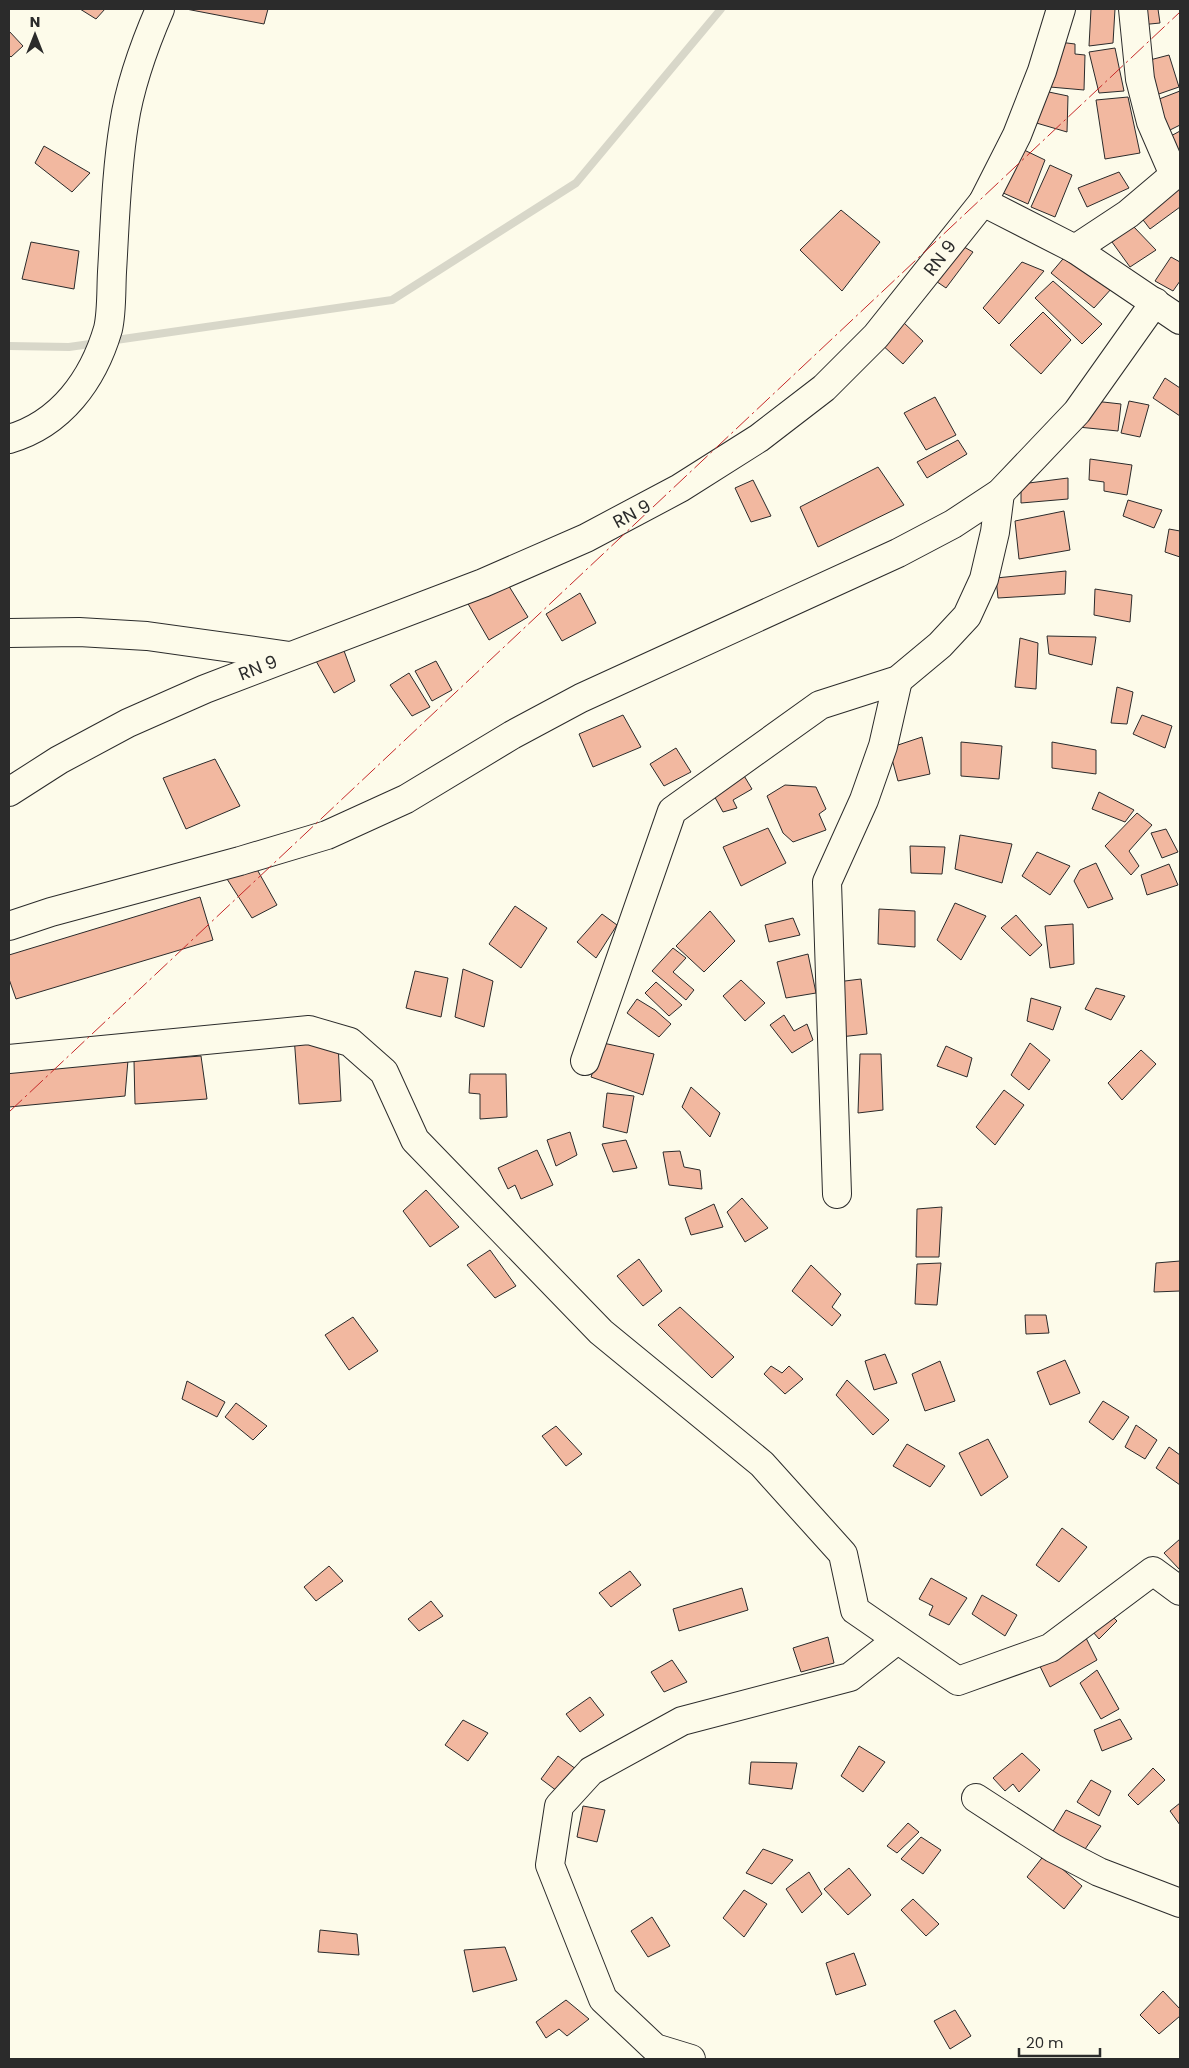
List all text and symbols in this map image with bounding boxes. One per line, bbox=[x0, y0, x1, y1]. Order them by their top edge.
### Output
north arrow bbox=[10, 10, 60, 60]
text: N bbox=[30, 12, 40, 32]
street label: RN 9 bbox=[918, 234, 962, 281]
street label: RN 9 bbox=[608, 493, 655, 534]
street label: RN 9 bbox=[235, 649, 281, 686]
scale bar bbox=[1019, 2026, 1100, 2058]
text: 20 m bbox=[1026, 2032, 1064, 2053]

